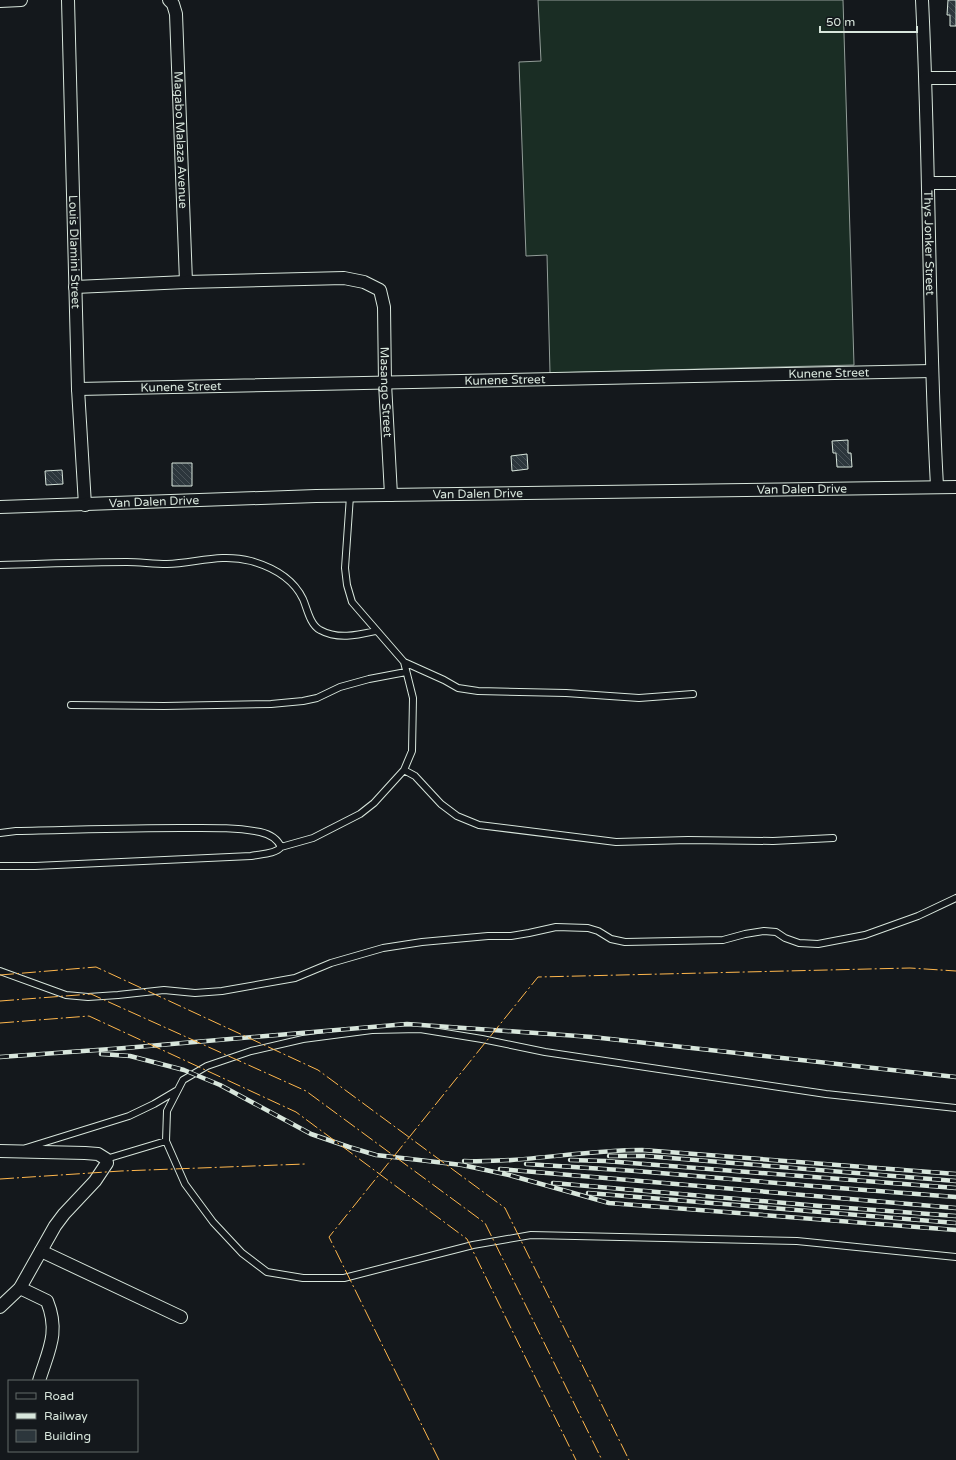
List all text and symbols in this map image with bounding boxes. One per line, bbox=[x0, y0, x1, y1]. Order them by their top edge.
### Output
scale bar bbox=[820, 8, 917, 34]
text: 50 m bbox=[826, 15, 855, 29]
street label: Magabo Malaza Avenue bbox=[171, 71, 190, 209]
street label: Thys Jonker Street bbox=[921, 190, 937, 296]
street label: Louis Dlamini Street bbox=[66, 195, 83, 309]
street label: Masango Street bbox=[378, 347, 395, 438]
street label: Kunene Street bbox=[788, 365, 870, 381]
street label: Kunene Street bbox=[464, 372, 546, 388]
street label: Kunene Street bbox=[140, 379, 222, 395]
street label: Van Dalen Drive bbox=[756, 482, 847, 497]
street label: Van Dalen Drive bbox=[433, 486, 523, 501]
street label: Van Dalen Drive bbox=[109, 493, 199, 510]
legend bbox=[8, 1380, 138, 1452]
text: Road bbox=[44, 1389, 74, 1403]
text: Railway bbox=[44, 1409, 88, 1423]
text: Building bbox=[44, 1429, 91, 1443]

